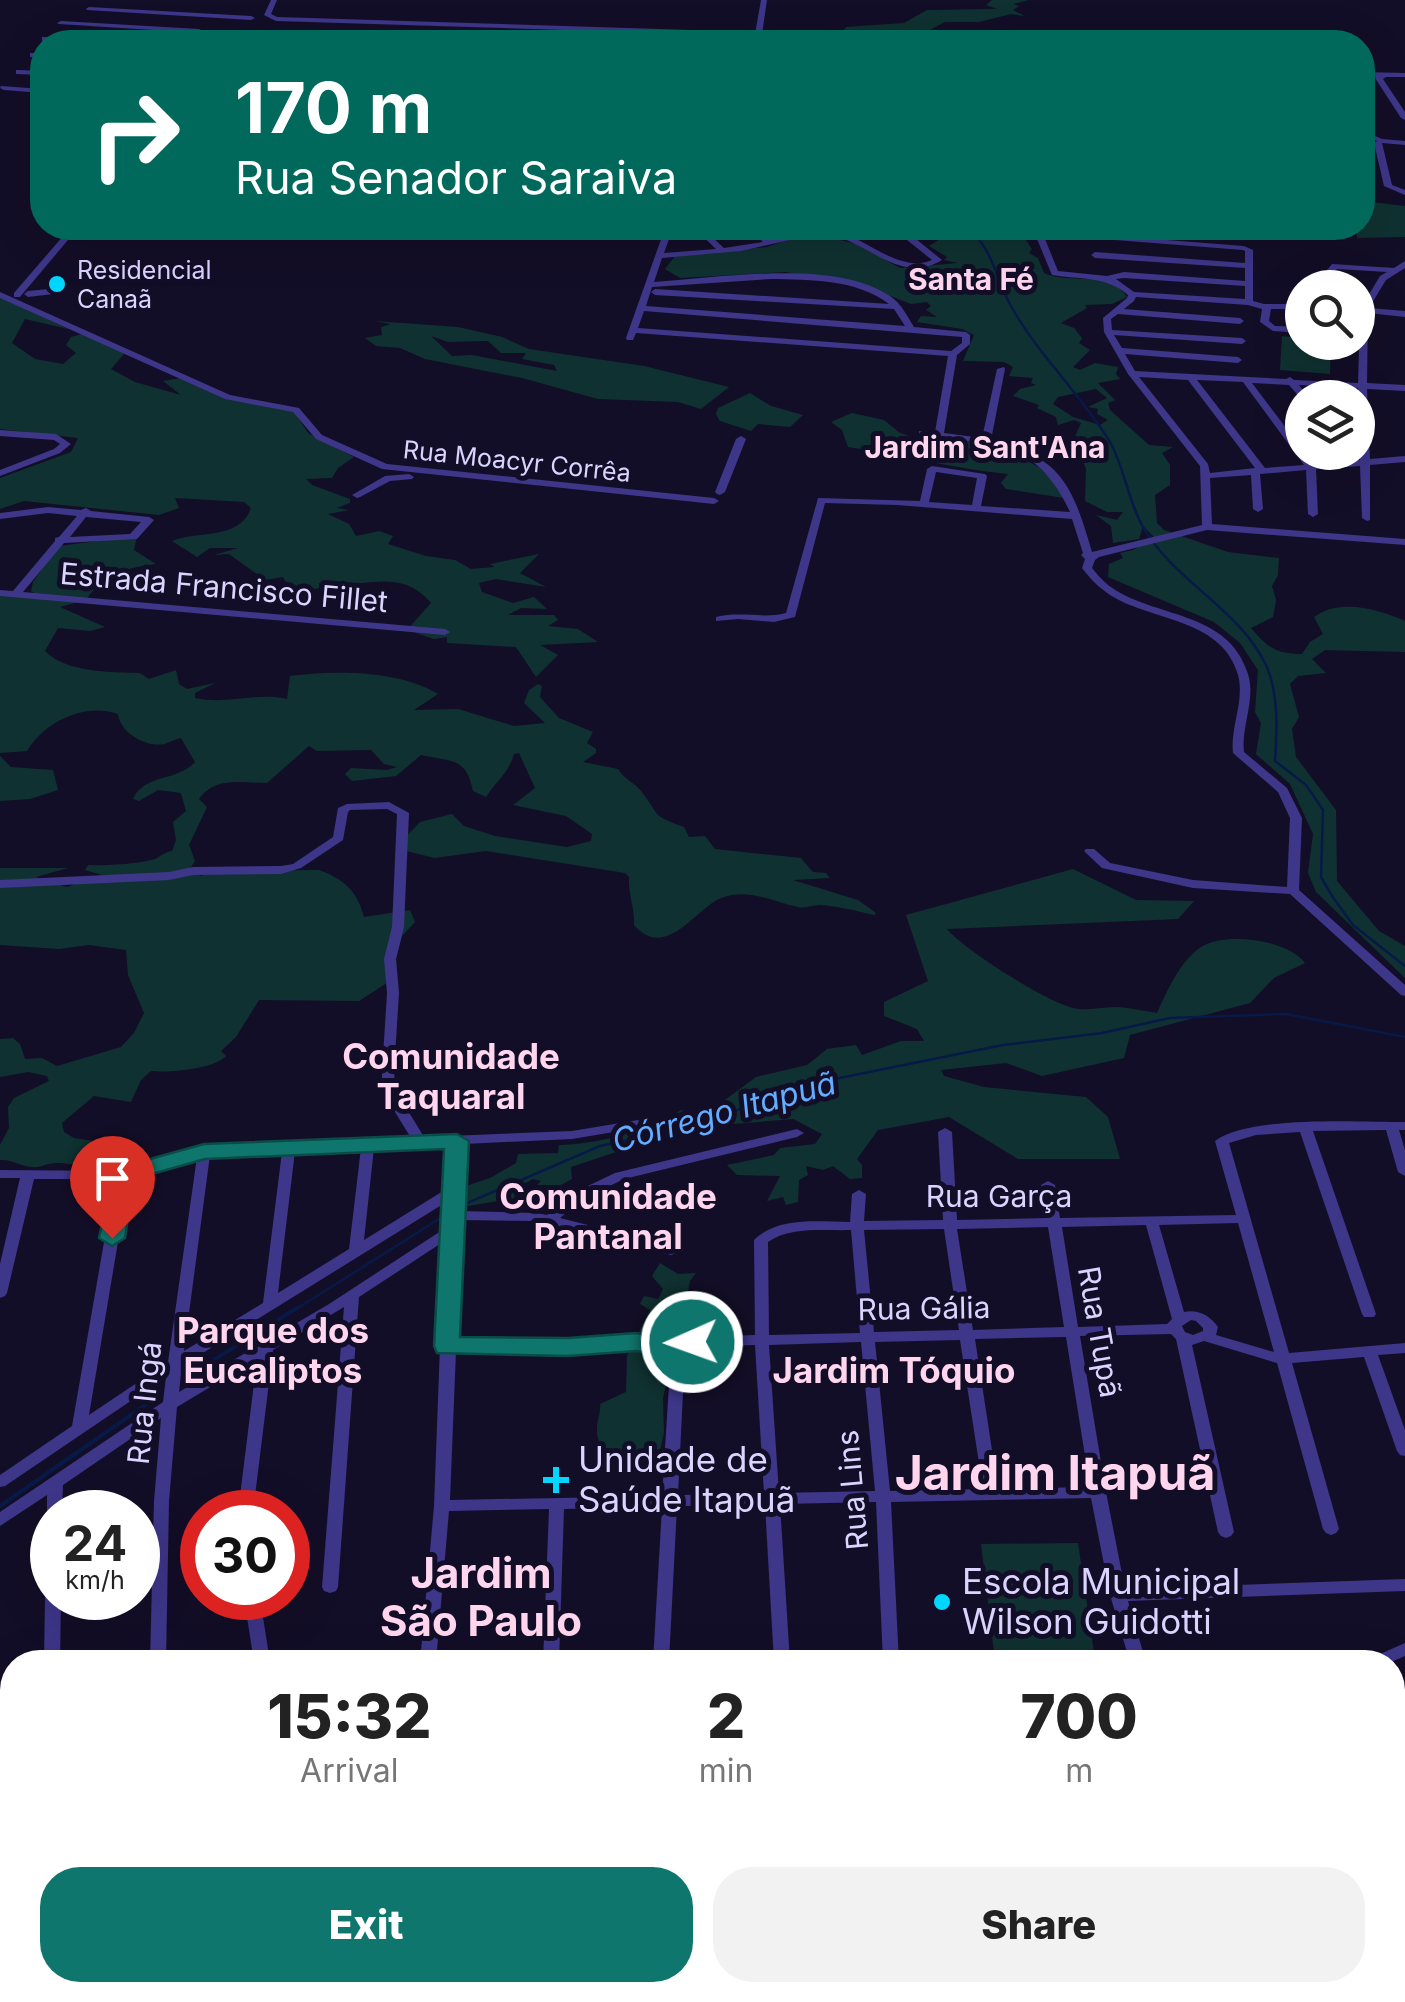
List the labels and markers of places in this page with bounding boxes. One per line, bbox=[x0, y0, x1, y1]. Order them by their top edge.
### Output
place label: Residencial Canaã bbox=[77, 255, 212, 314]
marker: Residencial Canaã bbox=[46, 273, 68, 295]
pin bbox=[70, 1136, 155, 1239]
place label: Unidade de Saúde Itapuã bbox=[578, 1438, 795, 1520]
marker: Unidade de Saúde Itapuã bbox=[543, 1467, 569, 1493]
place label: Escola Municipal Wilson Guidotti bbox=[962, 1560, 1240, 1642]
marker: Escola Municipal Wilson Guidotti bbox=[931, 1591, 953, 1613]

